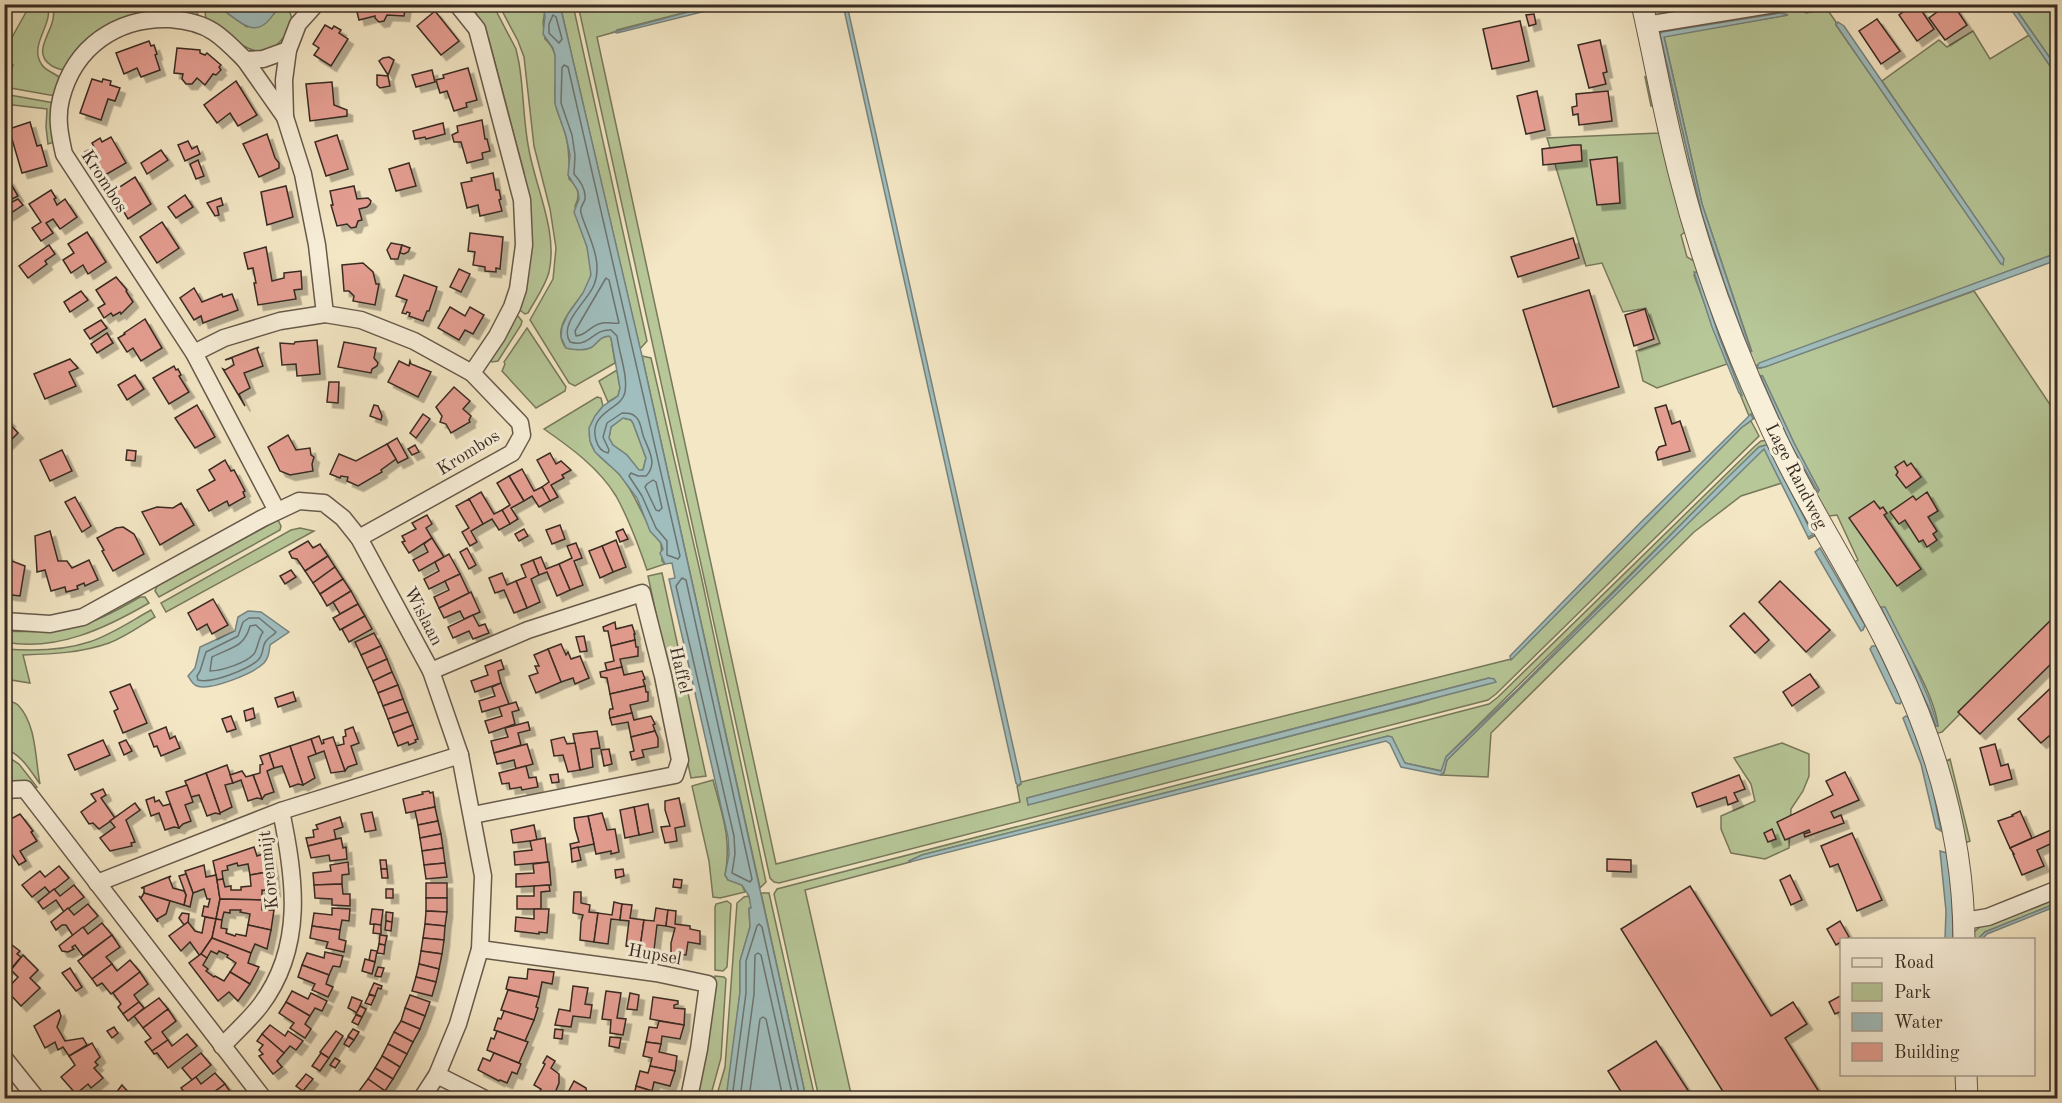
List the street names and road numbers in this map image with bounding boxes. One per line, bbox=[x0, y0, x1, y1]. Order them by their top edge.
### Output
street label: Krombos bbox=[78, 147, 131, 216]
street label: Lage Randweg bbox=[1762, 421, 1831, 532]
street label: Krombos bbox=[434, 427, 503, 479]
street label: Wislaan bbox=[400, 584, 446, 649]
street label: Haffel bbox=[666, 645, 694, 696]
street label: Korenmijt bbox=[256, 830, 282, 910]
street label: Hupsel bbox=[627, 941, 683, 969]

